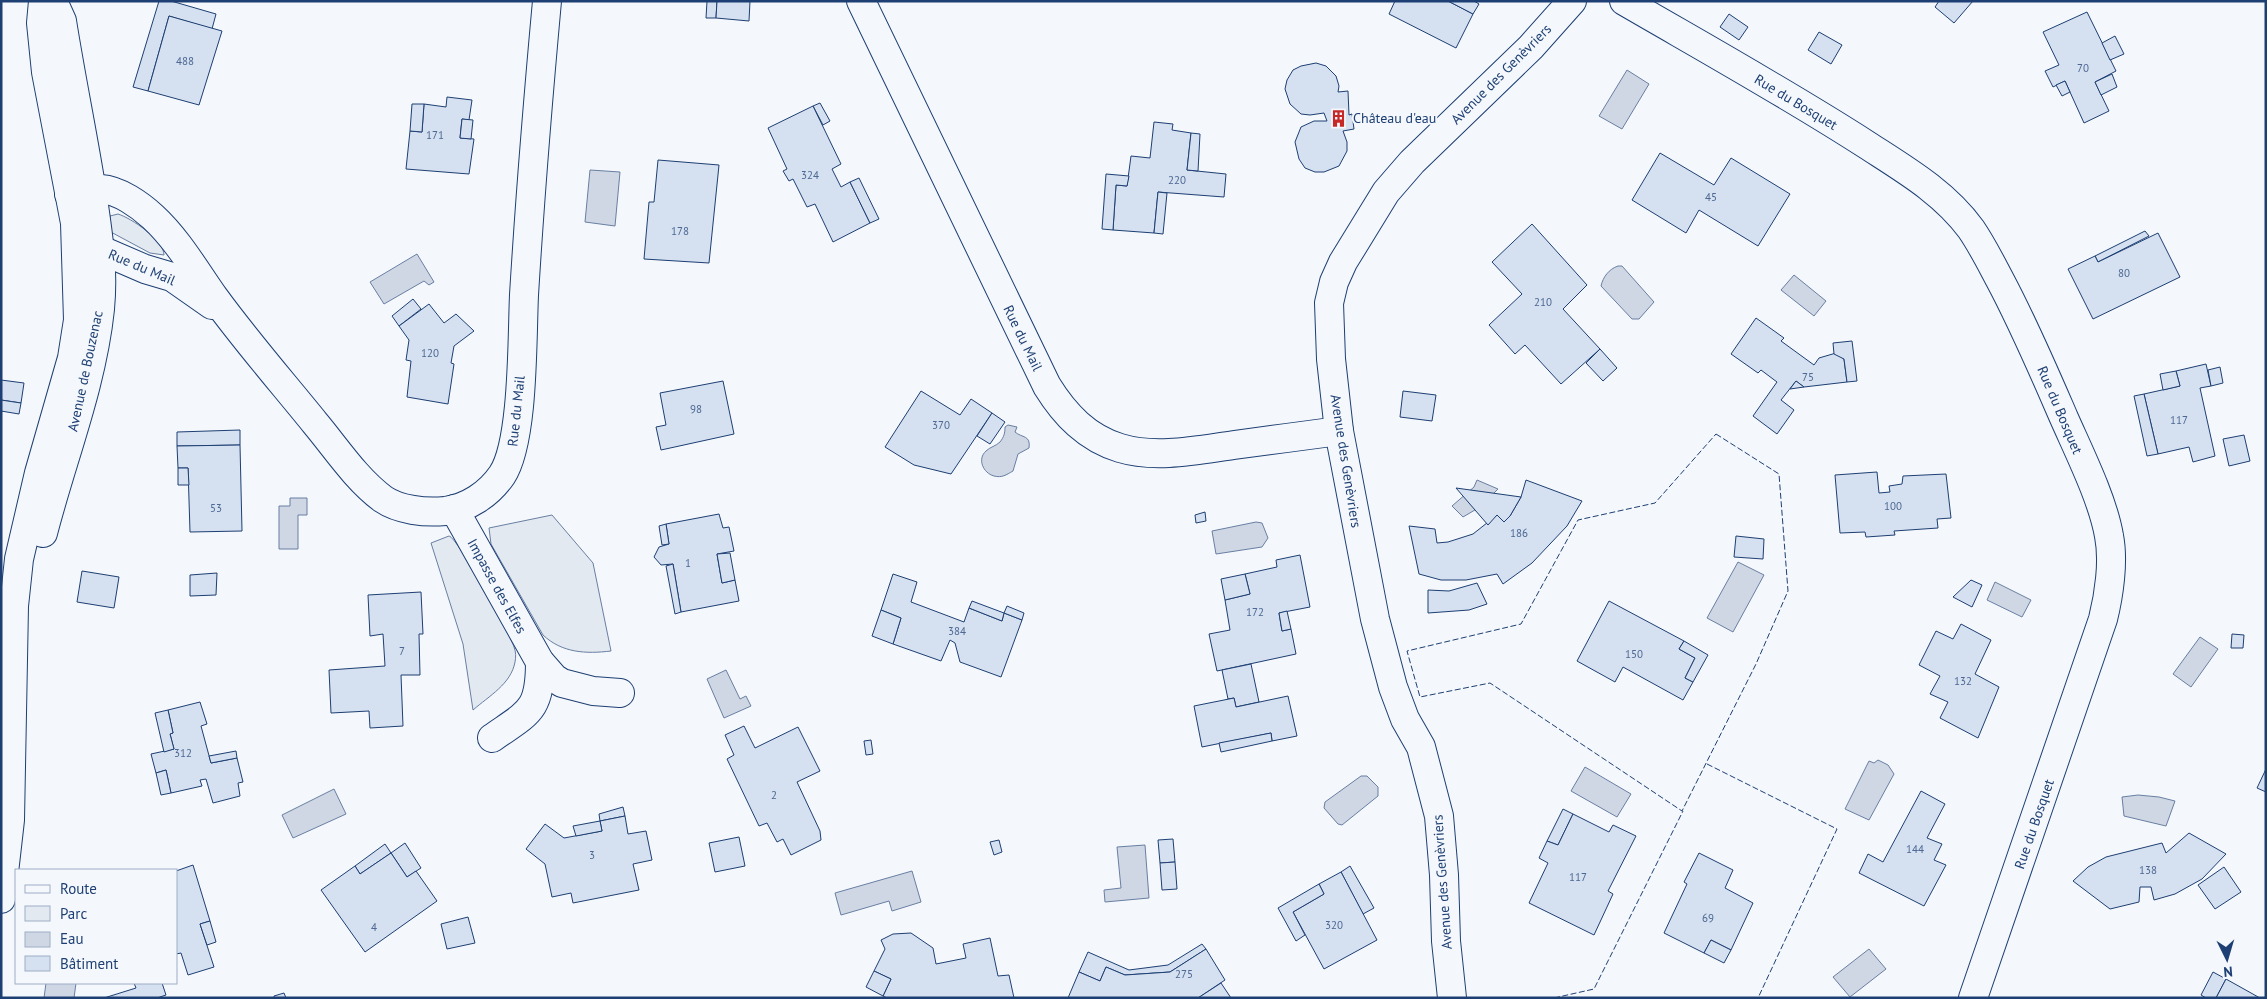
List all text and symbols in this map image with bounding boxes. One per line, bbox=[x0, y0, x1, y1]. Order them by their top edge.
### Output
street label: Avenue des Genèvriers bbox=[1447, 20, 1555, 128]
house number: 488 bbox=[176, 54, 194, 68]
house number: 70 bbox=[2077, 61, 2089, 75]
street label: Rue du Bosquet bbox=[1751, 70, 1841, 134]
building icon: Château d'eau bbox=[1329, 108, 1349, 128]
place label: Château d'eau bbox=[1353, 109, 1436, 127]
house number: 171 bbox=[426, 128, 444, 142]
house number: 324 bbox=[801, 168, 819, 182]
house number: 220 bbox=[1168, 173, 1186, 187]
house number: 45 bbox=[1705, 190, 1717, 204]
house number: 178 bbox=[671, 224, 689, 238]
street label: Rue du Mail bbox=[106, 245, 178, 289]
house number: 80 bbox=[2118, 266, 2130, 280]
house number: 210 bbox=[1534, 295, 1552, 309]
street label: Rue du Mail bbox=[999, 302, 1047, 374]
street label: Avenue de Bouzenac bbox=[63, 309, 107, 433]
house number: 120 bbox=[421, 346, 439, 360]
street label: Rue du Bosquet bbox=[2033, 363, 2087, 457]
house number: 75 bbox=[1802, 370, 1814, 384]
street label: Rue du Mail bbox=[503, 375, 529, 447]
street label: Avenue des Genèvriers bbox=[1327, 393, 1365, 529]
house number: 98 bbox=[690, 402, 702, 416]
house number: 117 bbox=[2170, 413, 2188, 427]
house number: 370 bbox=[932, 418, 950, 432]
house number: 100 bbox=[1884, 499, 1902, 513]
house number: 53 bbox=[210, 501, 222, 515]
house number: 186 bbox=[1510, 526, 1528, 540]
street label: Impasse des Elfes bbox=[463, 535, 531, 637]
house number: 1 bbox=[685, 556, 691, 570]
house number: 172 bbox=[1246, 605, 1264, 619]
house number: 384 bbox=[948, 624, 966, 638]
house number: 7 bbox=[399, 644, 405, 658]
house number: 150 bbox=[1625, 647, 1643, 661]
house number: 132 bbox=[1954, 674, 1972, 688]
house number: 312 bbox=[174, 746, 192, 760]
street label: Rue du Bosquet bbox=[2010, 776, 2058, 871]
house number: 2 bbox=[771, 788, 777, 802]
street label: Avenue des Genèvriers bbox=[1428, 814, 1456, 950]
house number: 144 bbox=[1906, 842, 1924, 856]
house number: 3 bbox=[589, 848, 595, 862]
house number: 138 bbox=[2139, 863, 2157, 877]
legend bbox=[15, 869, 178, 984]
house number: 117 bbox=[1569, 870, 1587, 884]
text: Route bbox=[60, 879, 97, 898]
text: Parc bbox=[60, 904, 87, 923]
house number: 69 bbox=[1702, 911, 1714, 925]
house number: 320 bbox=[1325, 918, 1343, 932]
house number: 4 bbox=[371, 920, 377, 934]
text: Eau bbox=[60, 929, 84, 948]
north arrow bbox=[2202, 934, 2252, 984]
text: Bâtiment bbox=[60, 954, 118, 973]
text: N bbox=[2223, 963, 2234, 981]
house number: 275 bbox=[1175, 967, 1193, 981]

